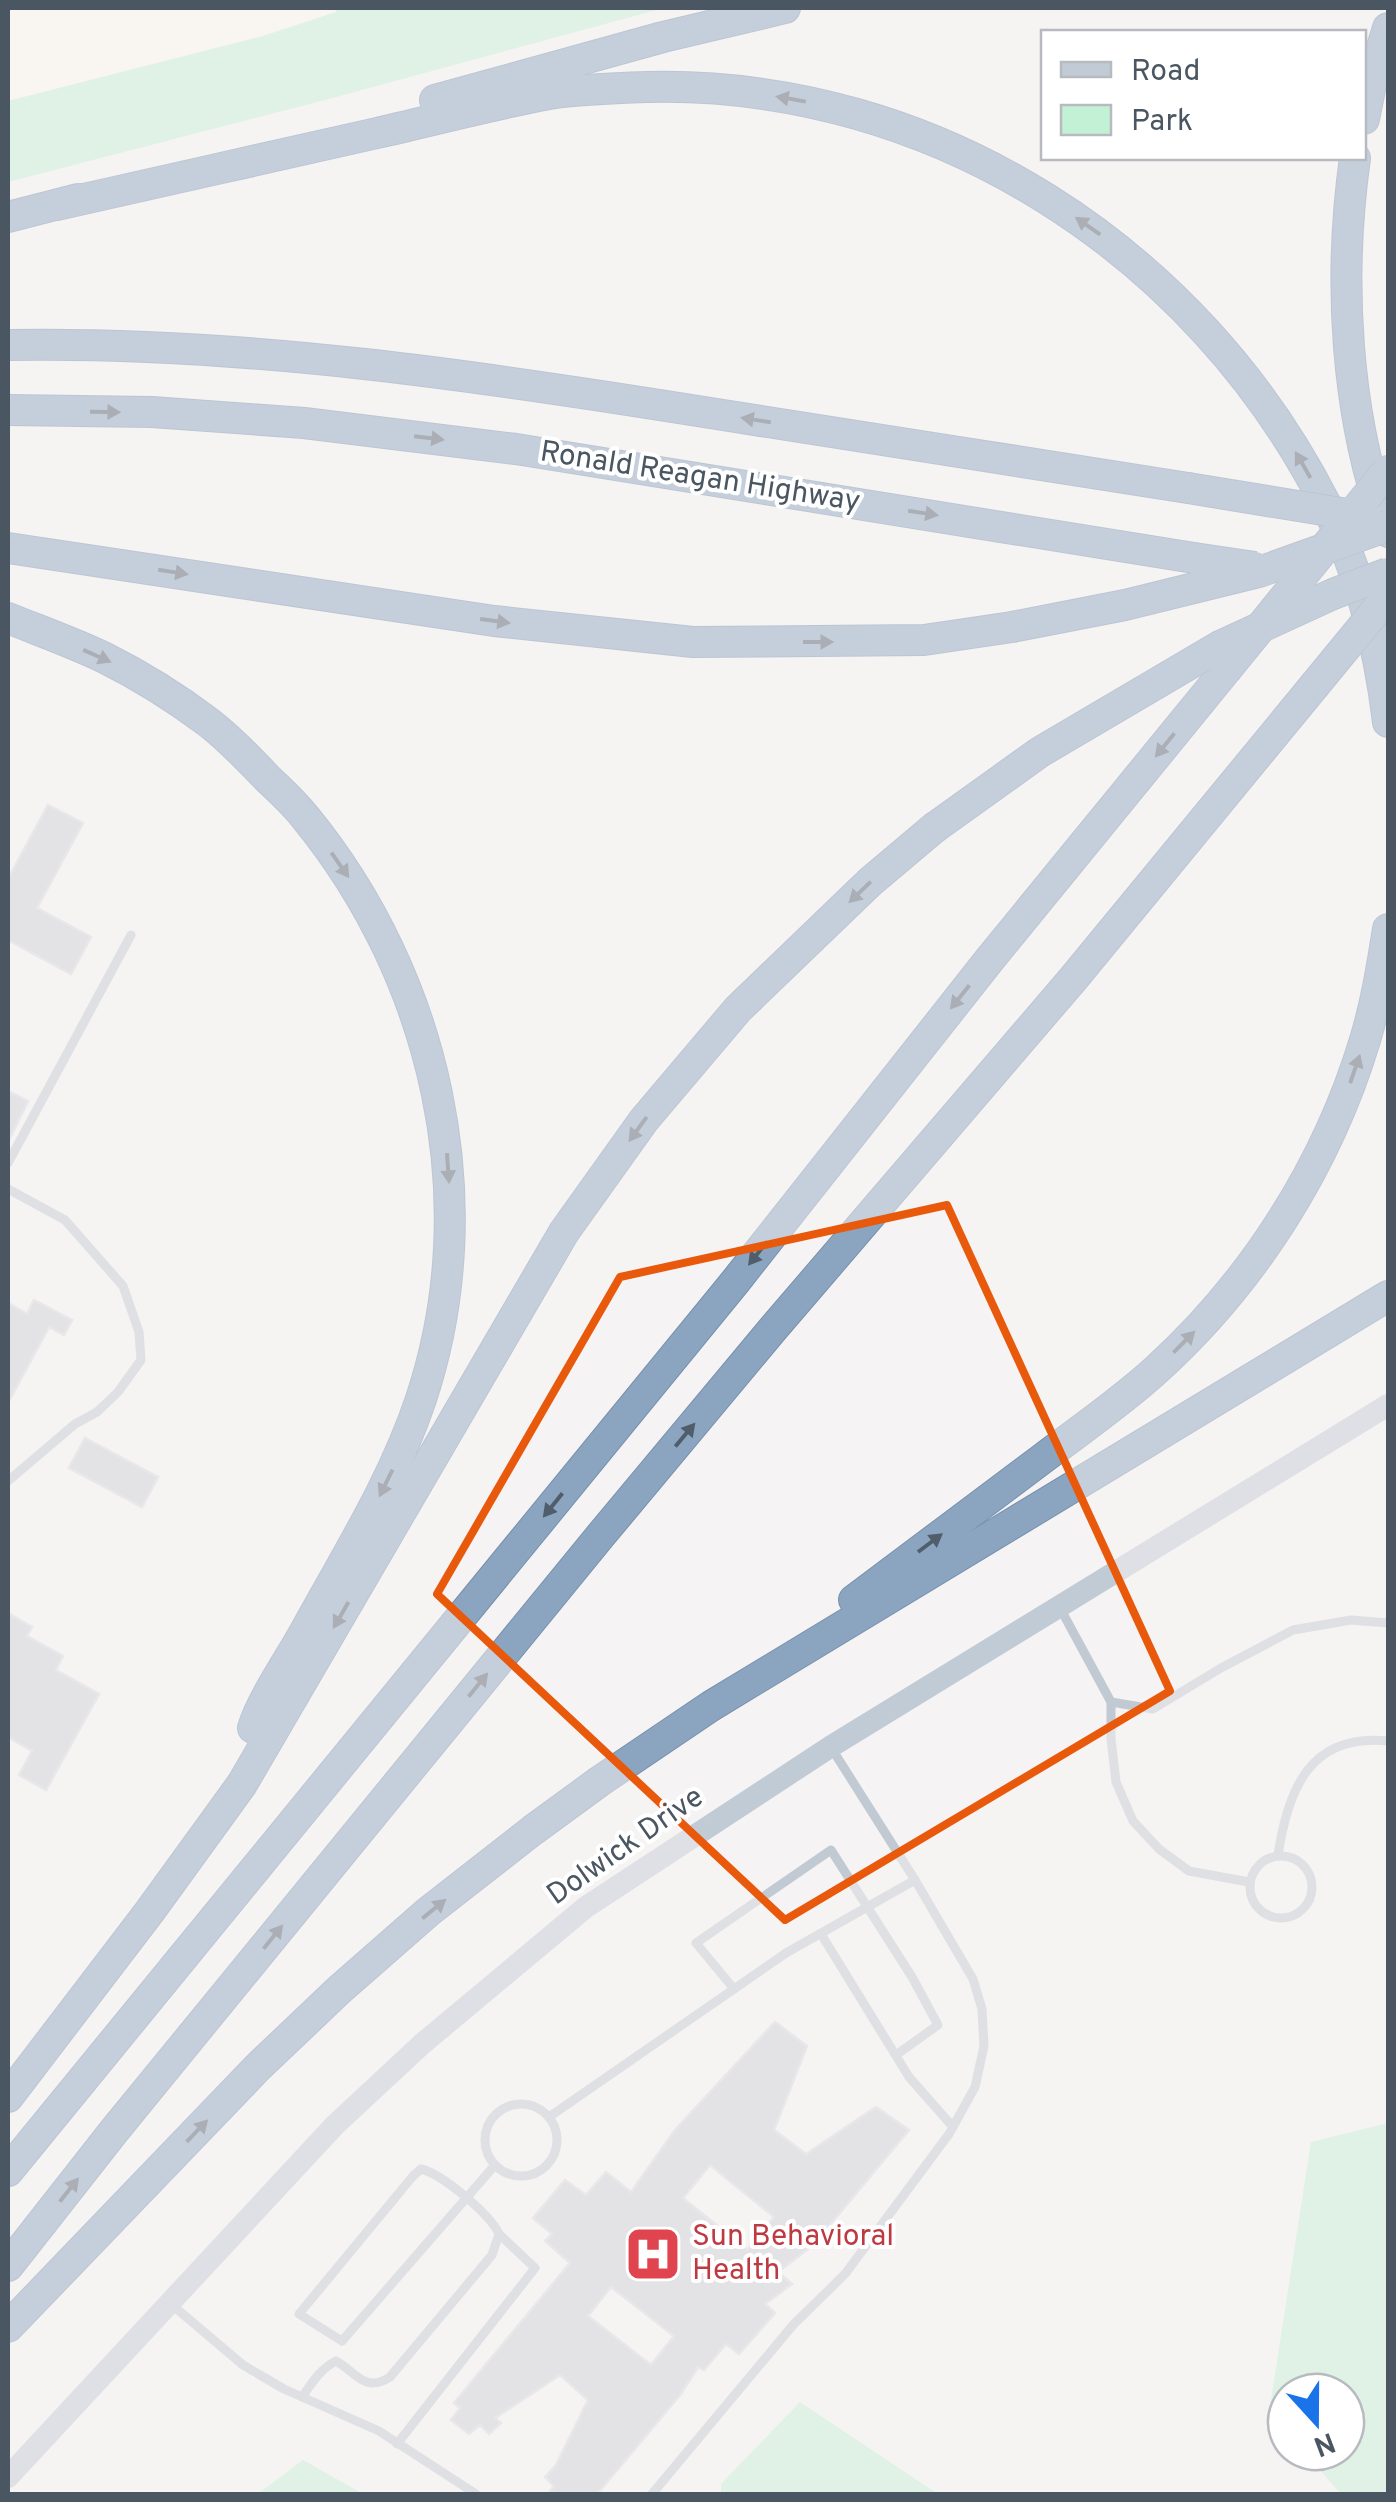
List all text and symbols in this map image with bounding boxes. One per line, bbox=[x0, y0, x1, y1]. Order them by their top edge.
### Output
legend bbox=[1041, 30, 1366, 160]
text: Road bbox=[1131, 54, 1200, 91]
one-way arrow bbox=[775, 91, 807, 106]
text: Park bbox=[1131, 104, 1193, 141]
one-way arrow bbox=[1074, 217, 1101, 236]
one-way arrow bbox=[89, 404, 121, 420]
one-way arrow bbox=[740, 412, 771, 427]
one-way arrow bbox=[413, 430, 445, 446]
street label: Ronald Reagan Highway bbox=[537, 434, 863, 522]
one-way arrow bbox=[1295, 451, 1312, 479]
one-way arrow bbox=[908, 506, 939, 522]
one-way arrow bbox=[158, 564, 190, 580]
one-way arrow bbox=[479, 613, 511, 629]
one-way arrow bbox=[803, 634, 835, 650]
one-way arrow bbox=[82, 648, 112, 664]
one-way arrow bbox=[1154, 733, 1176, 758]
one-way arrow bbox=[330, 852, 349, 879]
one-way arrow bbox=[848, 880, 872, 903]
one-way arrow bbox=[950, 985, 971, 1010]
one-way arrow bbox=[1349, 1053, 1364, 1083]
one-way arrow bbox=[629, 1116, 648, 1142]
one-way arrow bbox=[440, 1152, 456, 1184]
one-way arrow bbox=[749, 1240, 769, 1266]
one-way arrow bbox=[1172, 1330, 1196, 1354]
one-way arrow bbox=[674, 1422, 695, 1447]
one-way arrow bbox=[378, 1468, 395, 1497]
one-way arrow bbox=[543, 1492, 564, 1517]
one-way arrow bbox=[917, 1534, 943, 1554]
one-way arrow bbox=[333, 1600, 350, 1629]
one-way arrow bbox=[467, 1673, 488, 1698]
street label: Dolwick Drive bbox=[540, 1779, 712, 1915]
one-way arrow bbox=[421, 1899, 446, 1920]
one-way arrow bbox=[262, 1925, 283, 1950]
one-way arrow bbox=[185, 2119, 208, 2143]
one-way arrow bbox=[58, 2177, 78, 2203]
place label: Sun Behavioral Health bbox=[692, 2219, 894, 2290]
hospital icon: Sun Behavioral Health bbox=[623, 2224, 683, 2284]
north arrow bbox=[1266, 2372, 1366, 2472]
text: N bbox=[1308, 2422, 1340, 2463]

